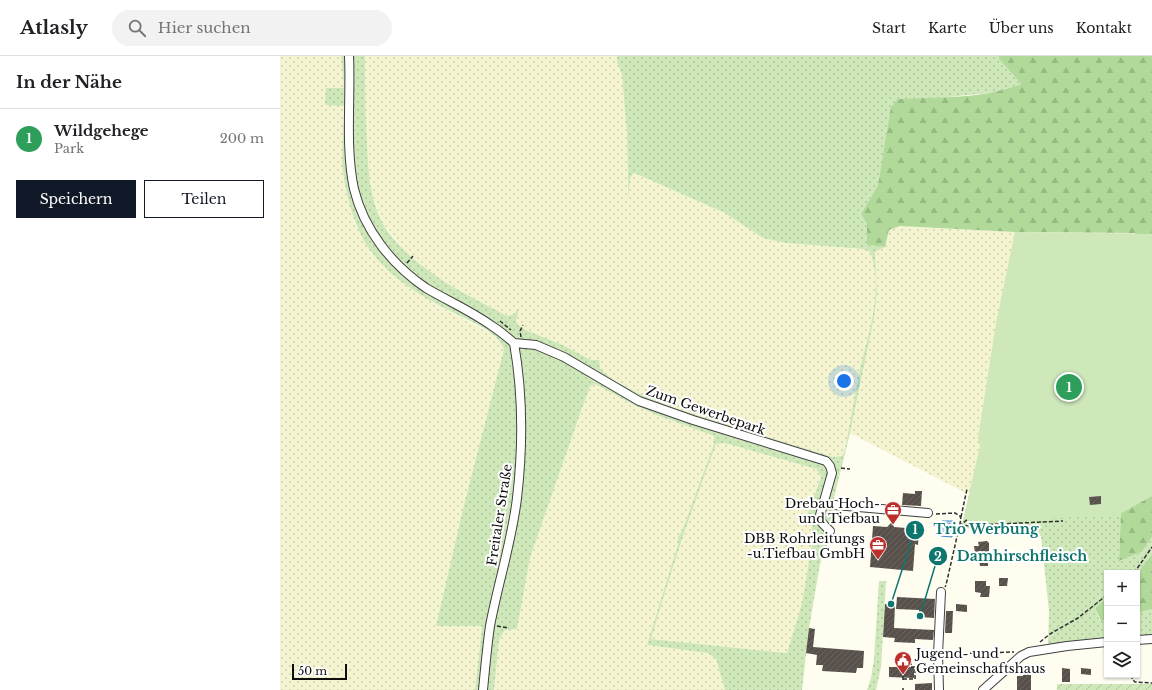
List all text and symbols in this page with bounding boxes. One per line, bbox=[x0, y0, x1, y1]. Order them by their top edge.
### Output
search box bbox=[112, 10, 392, 46]
text: Atlasly bbox=[20, 16, 88, 39]
icon: search bbox=[126, 17, 148, 39]
text: Hier suchen bbox=[158, 18, 251, 37]
text: Start bbox=[872, 19, 906, 37]
text: Karte bbox=[928, 19, 967, 37]
text: Über uns bbox=[989, 19, 1054, 37]
text: Kontakt bbox=[1076, 19, 1132, 37]
text: In der Nähe bbox=[16, 72, 122, 93]
text: Wildgehege bbox=[54, 121, 149, 140]
text: 1 bbox=[26, 130, 32, 147]
text: 200 m bbox=[220, 130, 264, 147]
text: Park bbox=[54, 140, 84, 157]
button: Speichern bbox=[16, 180, 136, 218]
button: Teilen bbox=[144, 180, 264, 218]
your location bbox=[834, 371, 854, 391]
pin: 1 bbox=[1056, 372, 1082, 402]
street label: Zum Gewerbepark bbox=[644, 382, 768, 439]
street label: Freitaler Straße bbox=[483, 463, 516, 567]
place label: Drebau Hoch- und Tiefbau bbox=[785, 495, 880, 527]
office icon: Drebau Hoch- und Tiefbau bbox=[883, 500, 903, 525]
callout: Trio Werbung bbox=[905, 517, 1047, 543]
text: Trio Werbung bbox=[934, 520, 1039, 538]
text: 1 bbox=[912, 522, 918, 537]
place label: DBB Rohrleitungs -u.Tiefbau GmbH bbox=[744, 530, 865, 562]
office icon: DBB Rohrleitungs -u.Tiefbau GmbH bbox=[868, 535, 888, 560]
callout: Damhirschfleisch bbox=[928, 543, 1095, 569]
text: Damhirschfleisch bbox=[957, 547, 1087, 565]
text: 2 bbox=[934, 549, 942, 564]
map controls bbox=[1104, 570, 1140, 678]
button: + bbox=[1104, 570, 1140, 606]
button: − bbox=[1104, 606, 1140, 642]
button: layers bbox=[1104, 642, 1140, 678]
place label: Jugend- und Gemeinschaftshaus bbox=[914, 645, 1046, 677]
public building icon: Jugend- und Gemeinschaftshaus bbox=[893, 650, 913, 675]
scale bar bbox=[292, 662, 347, 681]
text: 50 m bbox=[298, 664, 327, 678]

